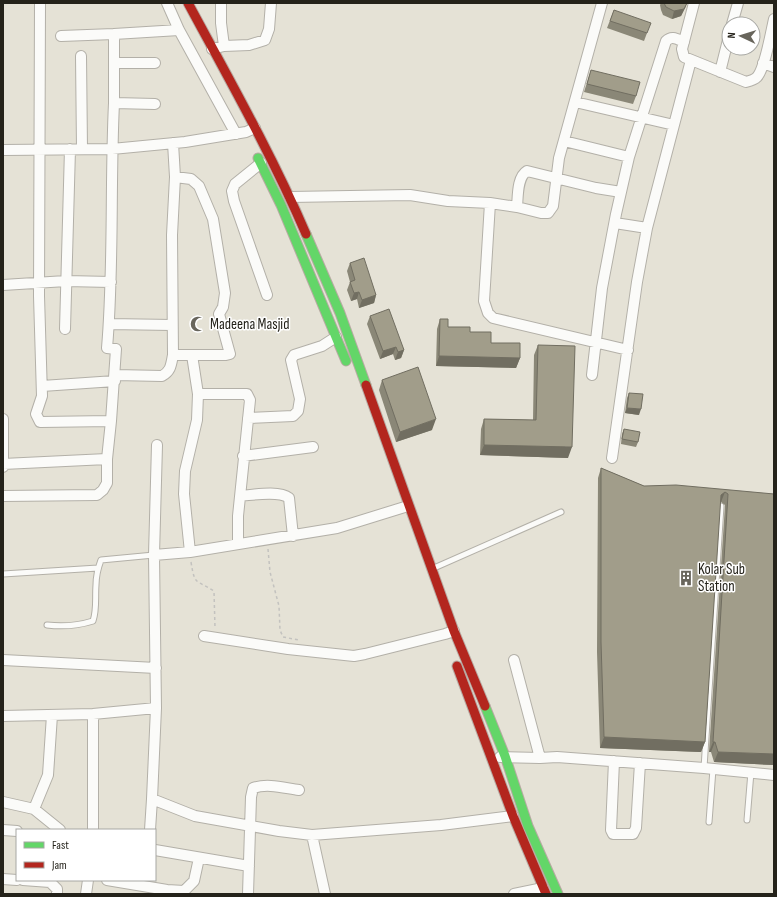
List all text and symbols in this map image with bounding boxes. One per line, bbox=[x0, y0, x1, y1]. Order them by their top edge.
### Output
north arrow bbox=[721, 16, 761, 56]
text: N bbox=[725, 32, 738, 39]
mosque icon: Madeena Masjid bbox=[189, 315, 207, 333]
place label: Madeena Masjid bbox=[210, 315, 289, 334]
place label: Kolar Sub Station bbox=[698, 560, 745, 596]
building icon: Kolar Sub Station bbox=[677, 569, 695, 587]
legend bbox=[16, 829, 156, 881]
text: Fast bbox=[52, 838, 69, 853]
text: Jam bbox=[51, 858, 67, 873]

